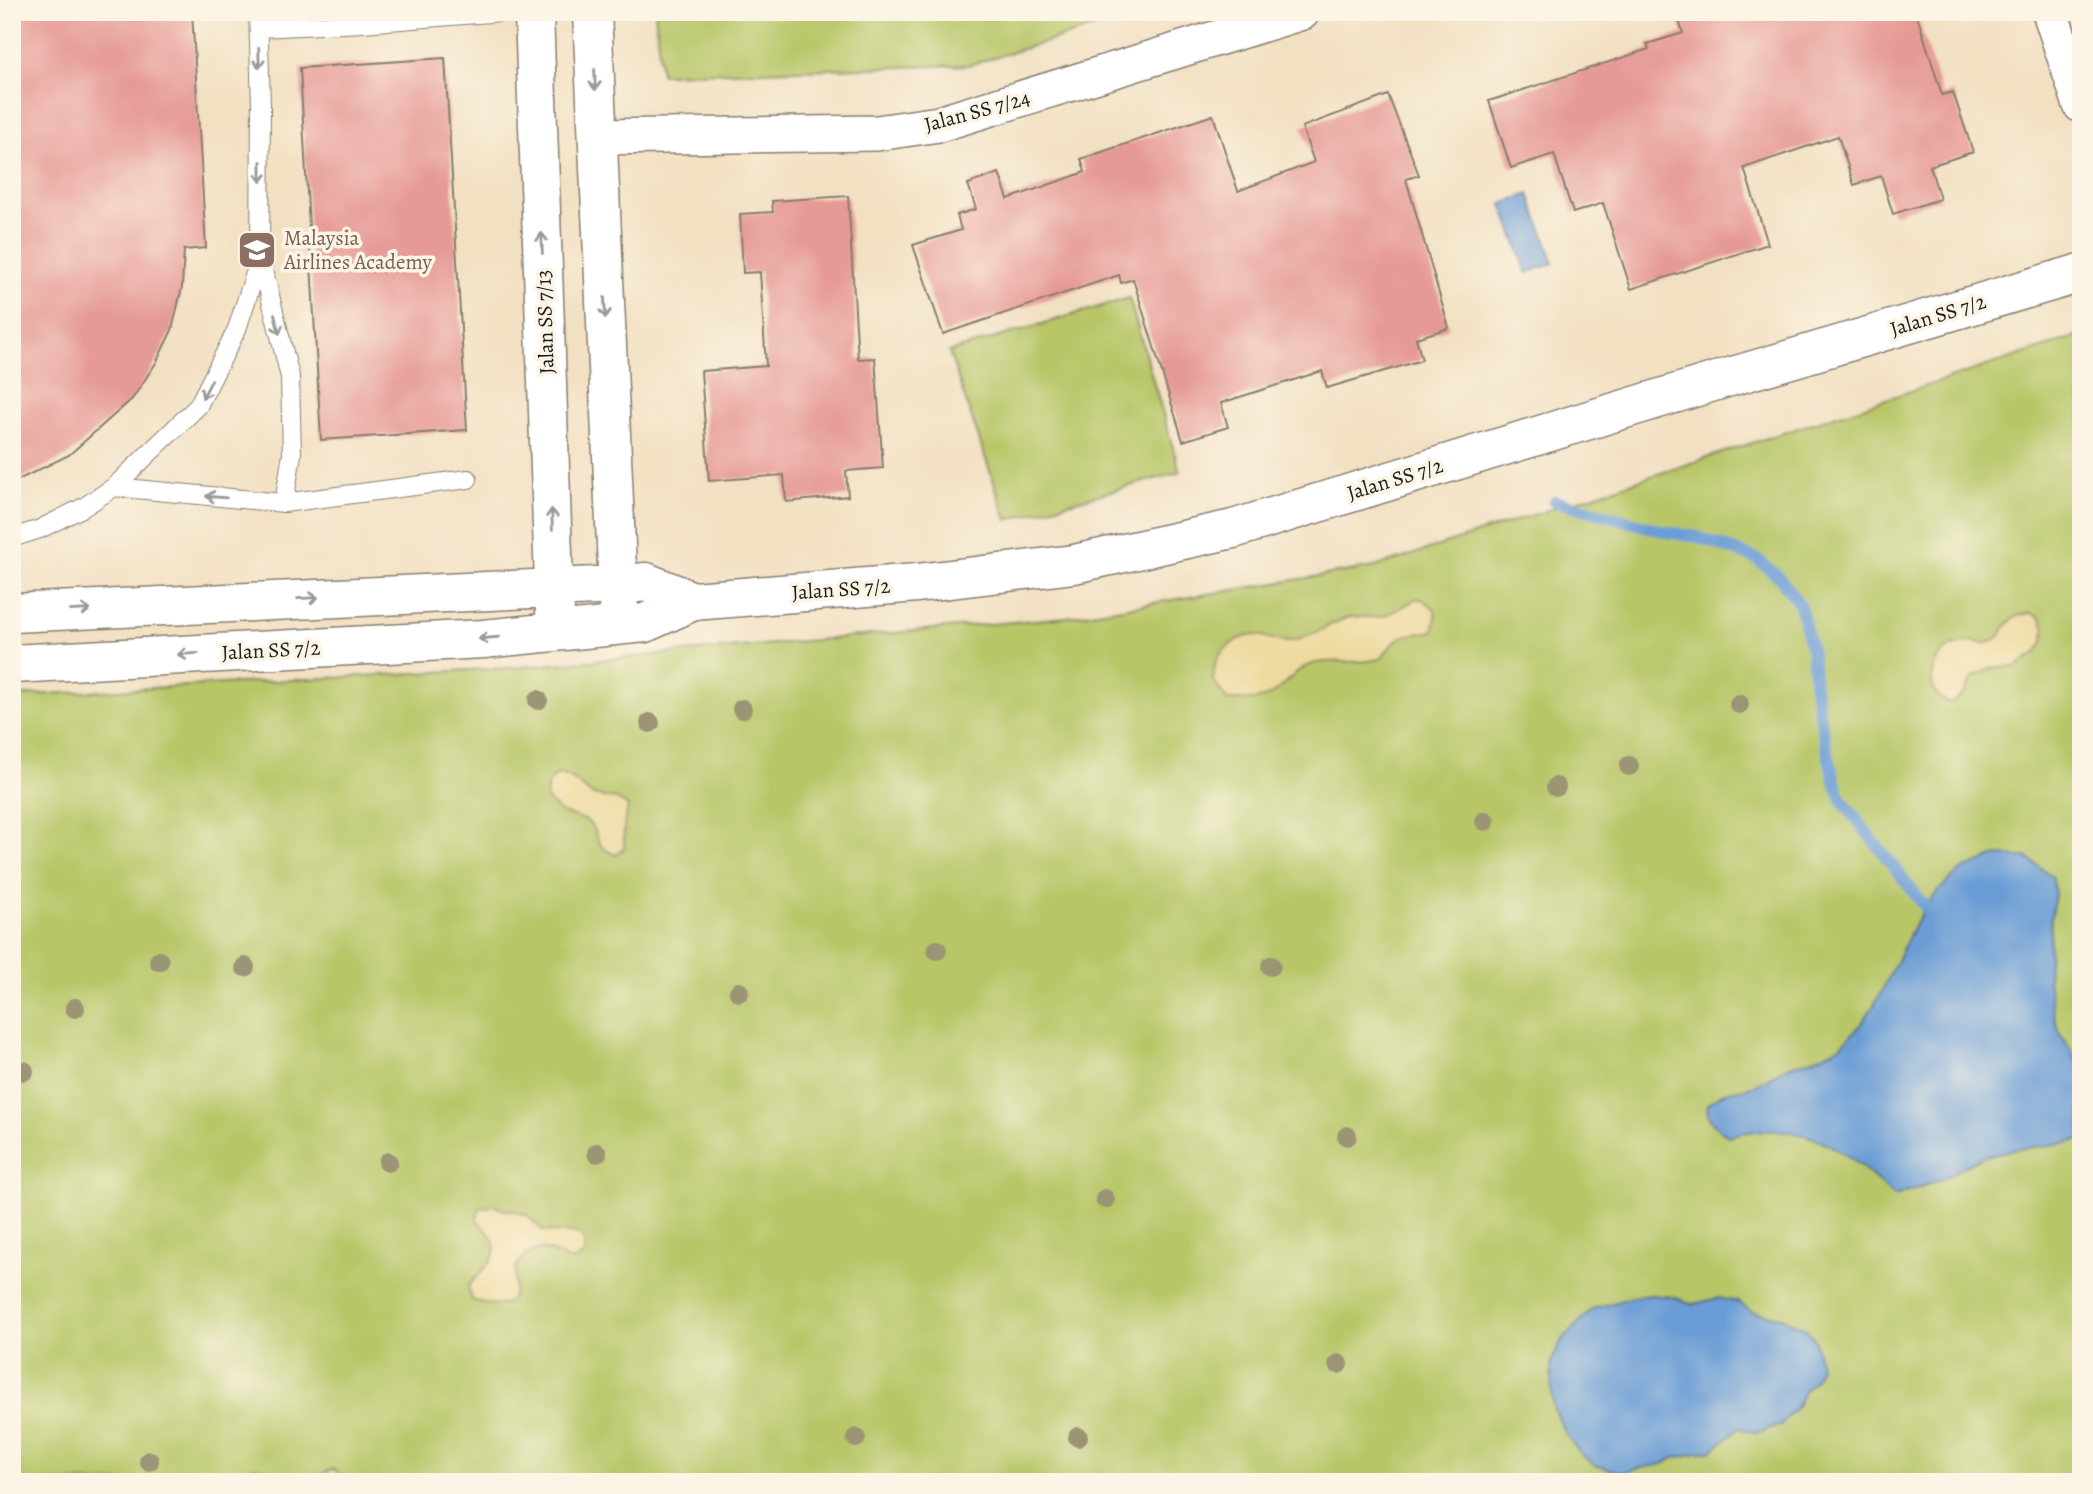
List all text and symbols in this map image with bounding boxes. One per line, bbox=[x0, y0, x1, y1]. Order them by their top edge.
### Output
one-way arrow bbox=[253, 46, 266, 69]
one-way arrow bbox=[588, 69, 601, 92]
street label: Jalan SS 7/24 bbox=[921, 83, 1033, 139]
one-way arrow bbox=[254, 160, 268, 183]
place label: Malaysia Airlines Academy bbox=[283, 224, 433, 276]
school or university icon: Malaysia Airlines Academy bbox=[236, 229, 278, 271]
one-way arrow bbox=[535, 232, 548, 255]
street label: Jalan SS 7/13 bbox=[529, 269, 561, 375]
street label: Jalan SS 7/2 bbox=[1887, 287, 1989, 343]
one-way arrow bbox=[599, 296, 612, 318]
one-way arrow bbox=[271, 312, 284, 335]
one-way arrow bbox=[199, 378, 213, 398]
street label: Jalan SS 7/2 bbox=[1344, 451, 1446, 507]
one-way arrow bbox=[205, 490, 228, 503]
one-way arrow bbox=[545, 508, 558, 531]
street label: Jalan SS 7/2 bbox=[791, 572, 891, 606]
one-way arrow bbox=[296, 592, 319, 605]
one-way arrow bbox=[69, 603, 92, 616]
one-way arrow bbox=[478, 632, 500, 645]
street label: Jalan SS 7/2 bbox=[221, 633, 321, 667]
one-way arrow bbox=[177, 648, 200, 661]

